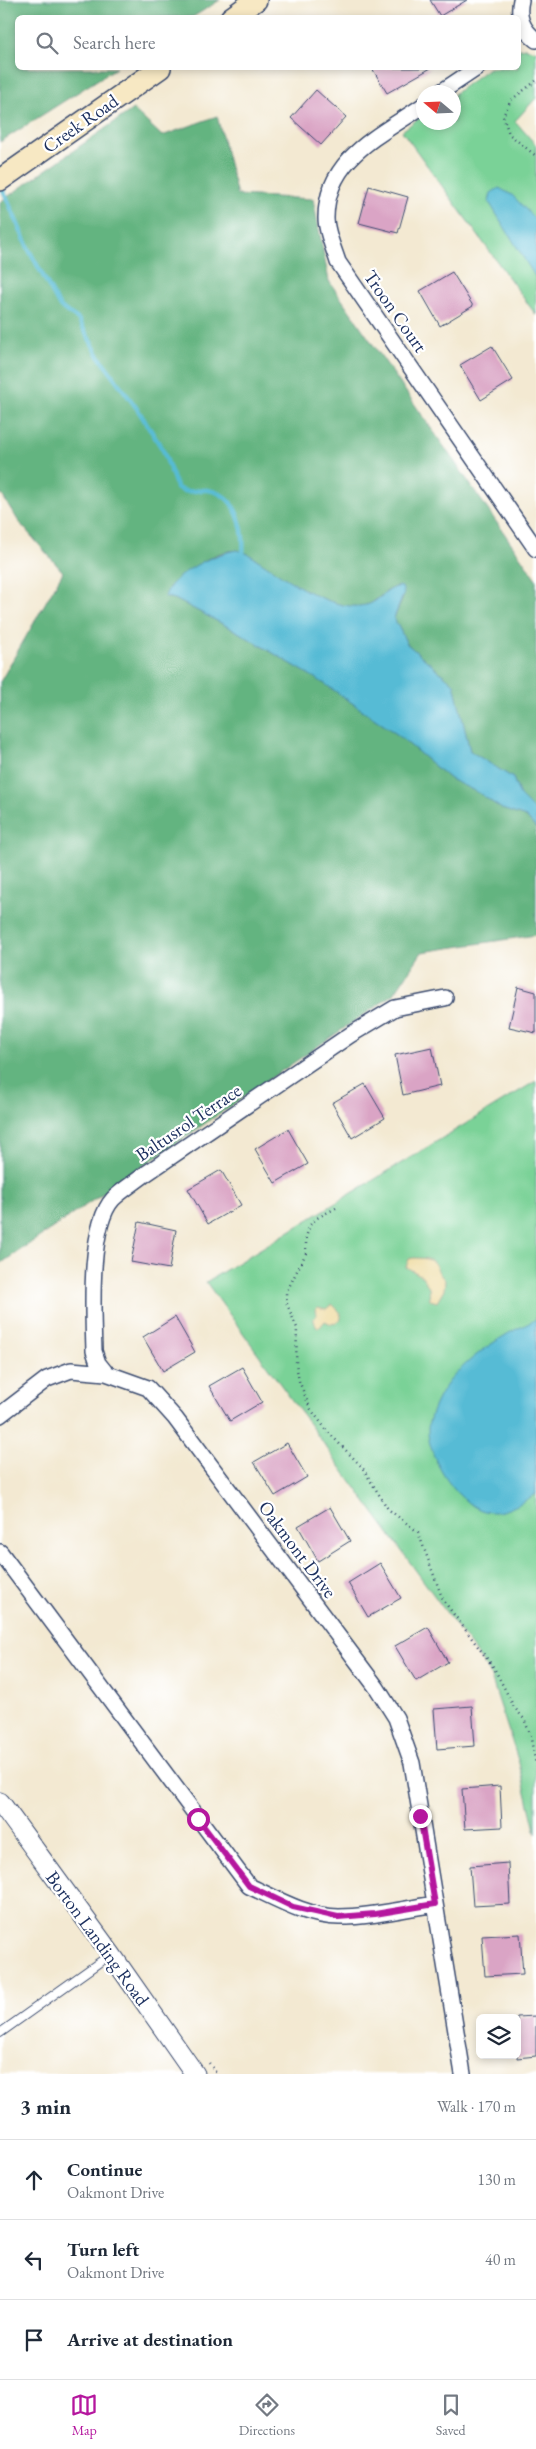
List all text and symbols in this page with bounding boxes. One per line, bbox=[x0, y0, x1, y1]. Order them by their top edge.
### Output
search box bbox=[15, 15, 521, 70]
icon: search bbox=[33, 29, 61, 57]
text: Search here bbox=[73, 30, 155, 55]
north arrow bbox=[416, 85, 461, 130]
street label: Creek Road bbox=[38, 88, 123, 159]
street label: Troon Court bbox=[358, 265, 433, 357]
street label: Baltusrol Terrace bbox=[131, 1078, 246, 1167]
street label: Oakmont Drive bbox=[253, 1496, 342, 1603]
route end bbox=[409, 1805, 432, 1828]
route start bbox=[187, 1808, 210, 1831]
street label: Borton Landing Road bbox=[40, 1866, 155, 2011]
map controls bbox=[476, 2014, 521, 2059]
button: layers bbox=[476, 2014, 521, 2059]
text: 3 min bbox=[20, 2093, 71, 2120]
text: Walk · 170 m bbox=[437, 2096, 516, 2117]
text: Continue bbox=[67, 2157, 142, 2182]
icon: ahead bbox=[20, 2166, 48, 2194]
text: 130 m bbox=[477, 2169, 516, 2190]
text: Oakmont Drive bbox=[67, 2182, 164, 2203]
text: Turn left bbox=[67, 2237, 139, 2262]
icon: left bbox=[20, 2246, 48, 2274]
text: 40 m bbox=[485, 2249, 516, 2270]
text: Oakmont Drive bbox=[67, 2262, 164, 2283]
icon: arrive bbox=[20, 2326, 48, 2354]
text: Arrive at destination bbox=[67, 2327, 233, 2352]
tab: Map bbox=[70, 2391, 98, 2439]
tab: Directions bbox=[239, 2391, 295, 2439]
tab: Saved bbox=[436, 2391, 466, 2439]

